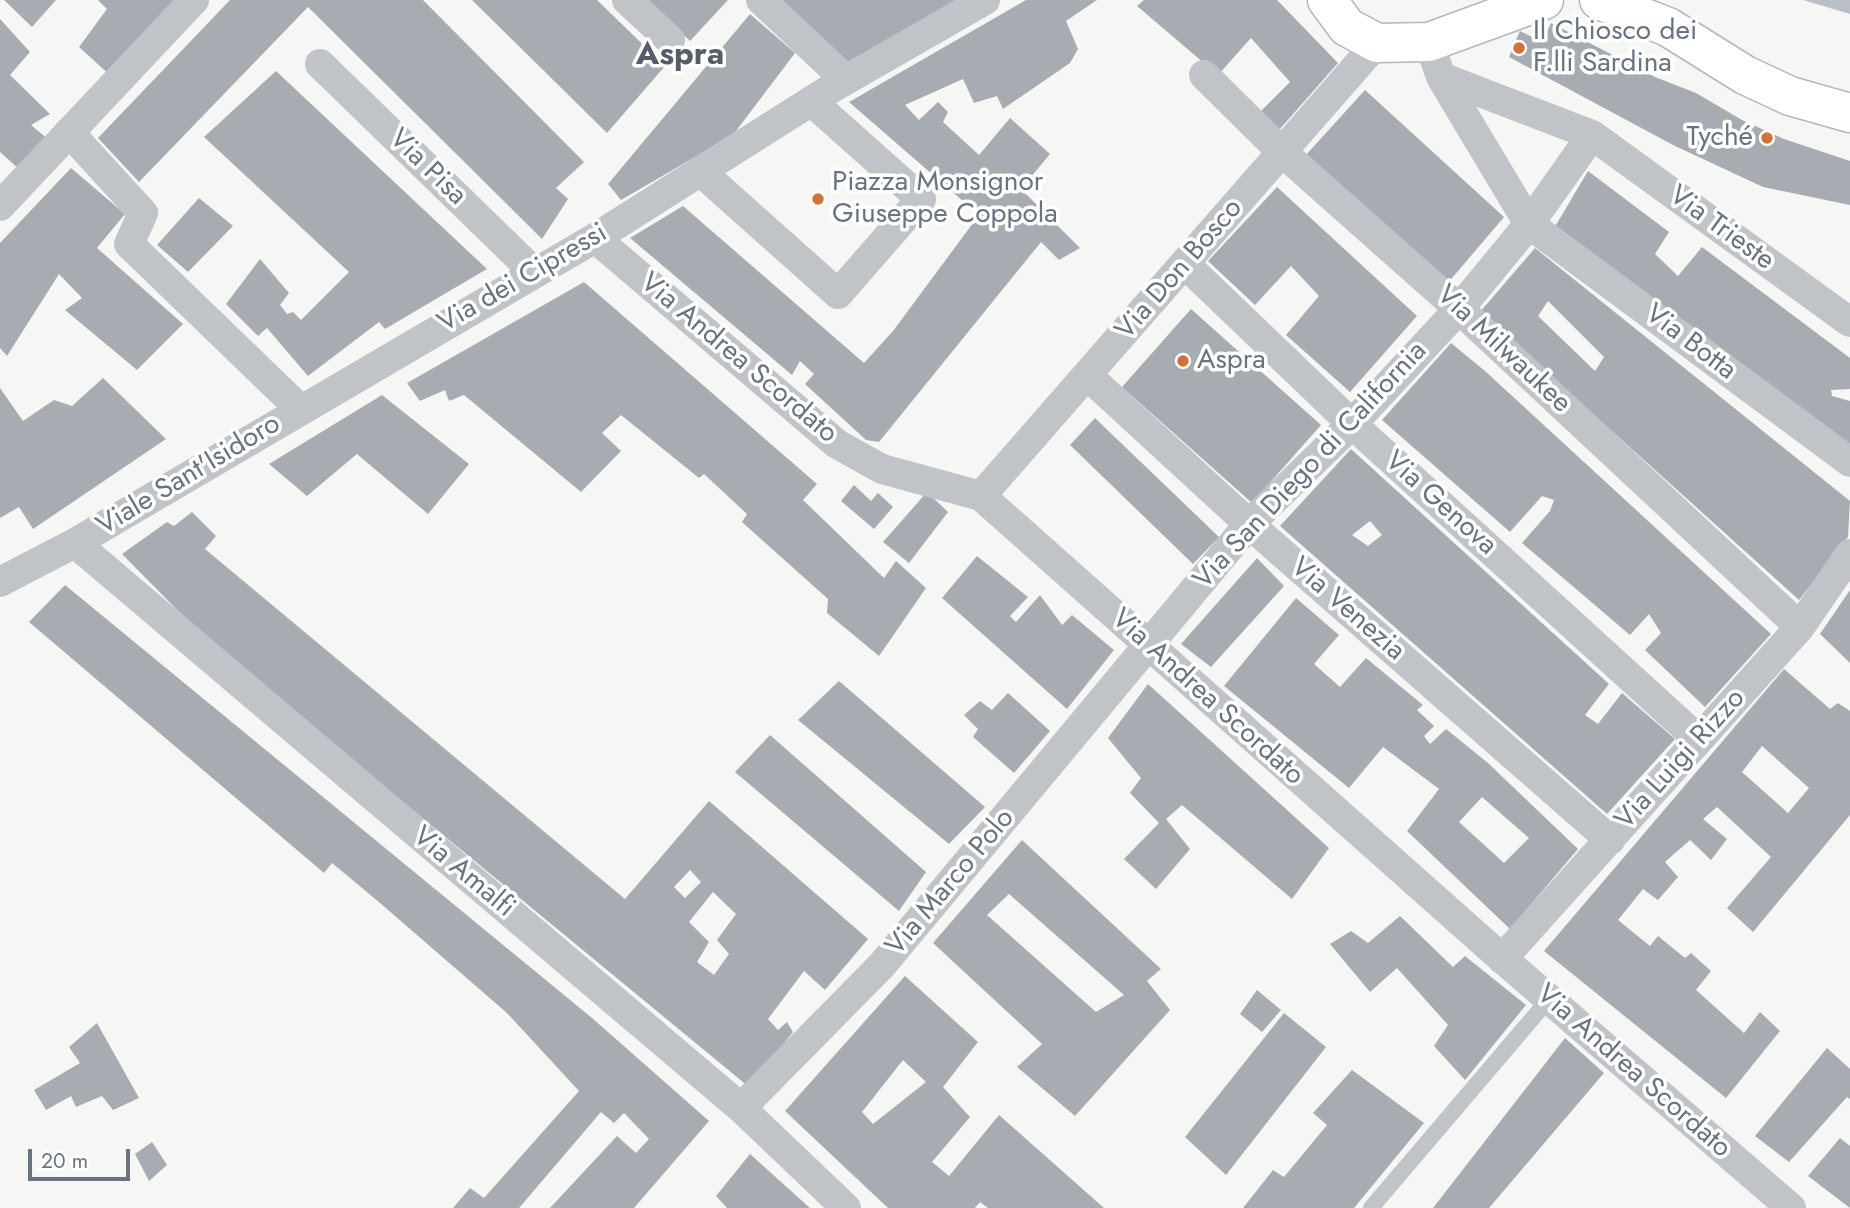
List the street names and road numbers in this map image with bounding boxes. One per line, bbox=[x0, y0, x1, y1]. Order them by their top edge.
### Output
street label: Via Pisa bbox=[381, 123, 473, 213]
street label: Via Trieste bbox=[1662, 180, 1780, 278]
street label: Via Don Bosco bbox=[1110, 193, 1250, 347]
street label: Via dei Cipressi bbox=[433, 217, 613, 341]
street label: Via Andrea Scordato bbox=[632, 267, 844, 451]
street label: Via Milwaukee bbox=[1429, 279, 1577, 421]
street label: Via Botta bbox=[1638, 298, 1742, 388]
street label: Via San Diego di California bbox=[1187, 335, 1435, 597]
street label: Viale Sant'Isidoro bbox=[91, 408, 287, 544]
street label: Via Genova bbox=[1377, 445, 1503, 563]
street label: Via Venezia bbox=[1283, 551, 1411, 669]
street label: Via Andrea Scordato bbox=[1104, 603, 1310, 793]
street label: Via Luigi Rizzo bbox=[1609, 683, 1753, 837]
street label: Via Marco Polo bbox=[880, 803, 1022, 963]
street label: Via Amalfi bbox=[405, 821, 521, 925]
street label: Via Andrea Scordato bbox=[1529, 978, 1737, 1166]

